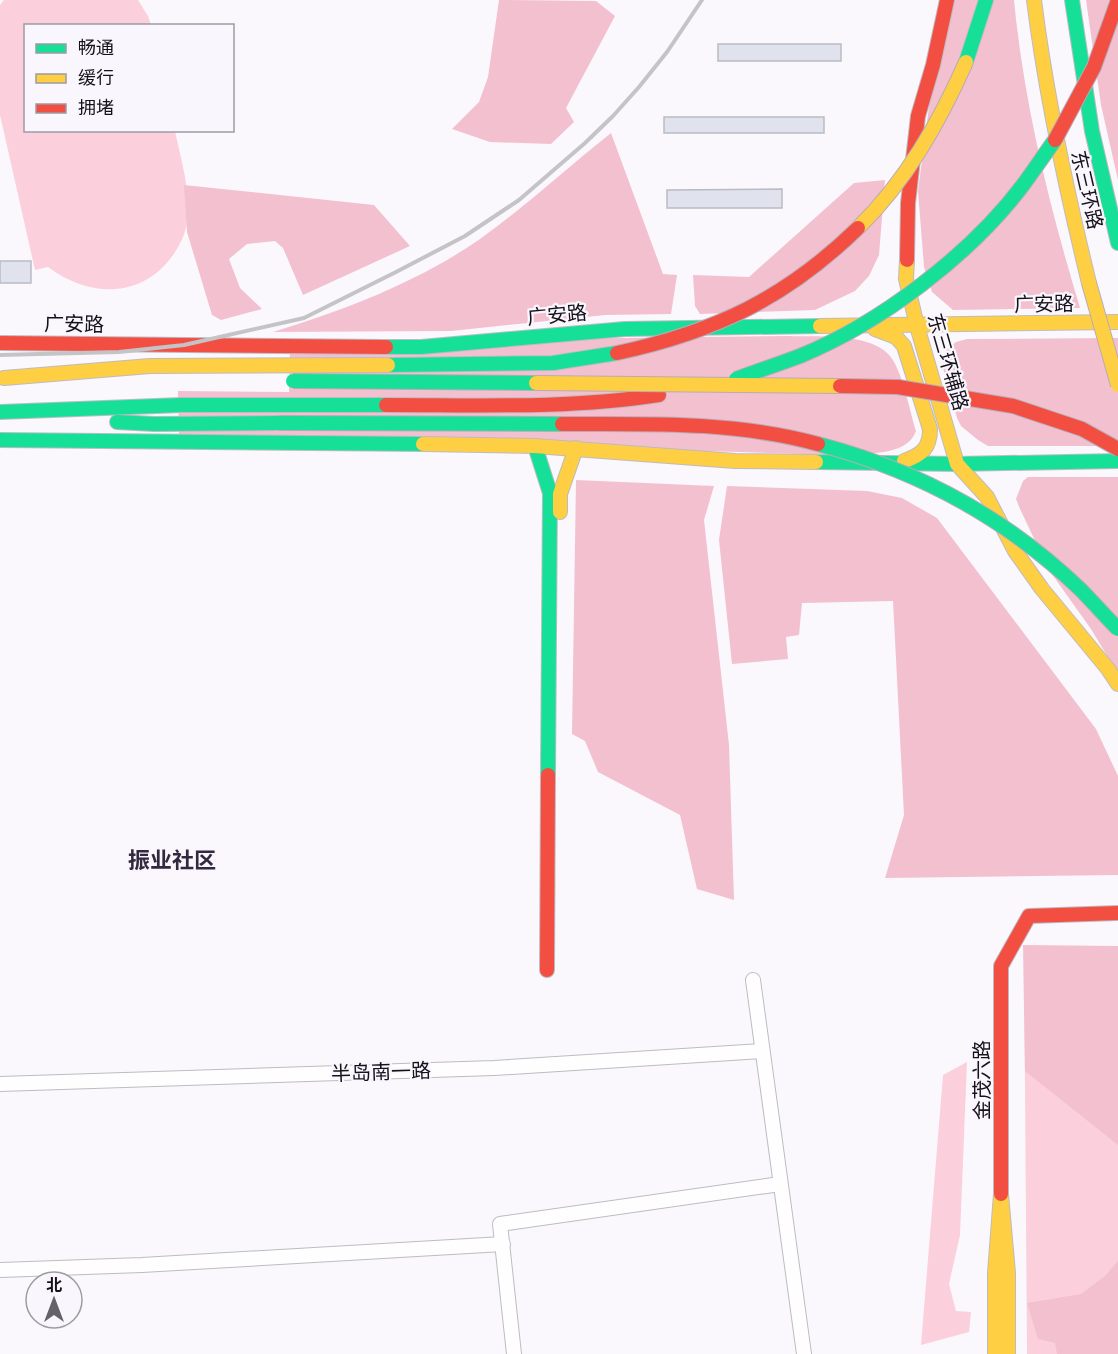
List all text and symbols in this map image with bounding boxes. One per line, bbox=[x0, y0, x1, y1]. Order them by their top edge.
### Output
legend bbox=[24, 24, 234, 132]
text: 畅通 bbox=[78, 36, 114, 60]
text: 缓行 bbox=[78, 66, 114, 90]
text: 拥堵 bbox=[78, 96, 114, 120]
street label: 东三环路 bbox=[1064, 148, 1109, 232]
street label: 广安路 bbox=[1014, 290, 1074, 319]
street label: 广安路 bbox=[526, 299, 588, 332]
street label: 广安路 bbox=[44, 310, 104, 339]
street label: 东三环辅路 bbox=[921, 310, 974, 414]
district label: 振业社区 bbox=[128, 846, 216, 876]
street label: 金茂六路 bbox=[969, 1040, 996, 1120]
street label: 半岛南一路 bbox=[331, 1057, 431, 1088]
north arrow bbox=[24, 1270, 84, 1330]
text: 北 bbox=[46, 1275, 62, 1297]

